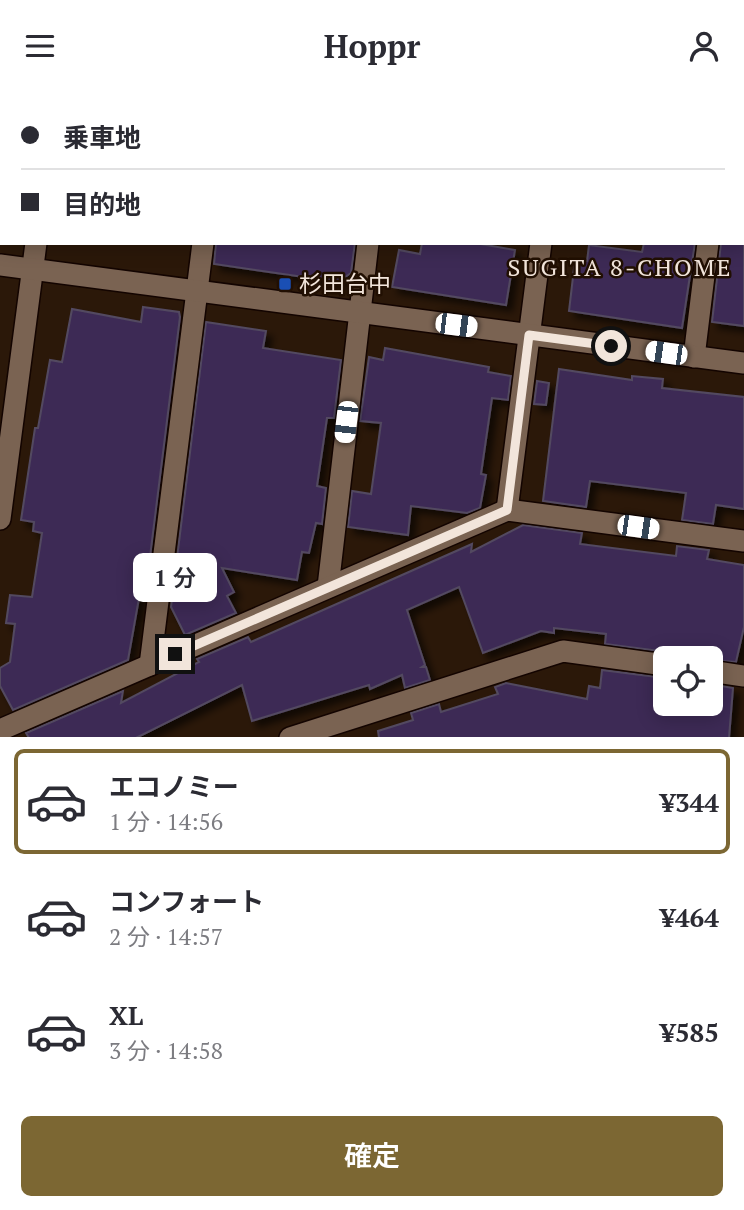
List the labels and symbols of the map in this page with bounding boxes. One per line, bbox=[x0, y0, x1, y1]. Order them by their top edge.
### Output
district label: SUGITA 8-CHOME bbox=[507, 251, 733, 283]
place label: 杉田台中 bbox=[299, 268, 391, 299]
marker: 杉田台中 bbox=[277, 276, 293, 292]
car bbox=[434, 312, 479, 338]
route start bbox=[595, 330, 627, 362]
car bbox=[644, 340, 689, 366]
car bbox=[334, 400, 359, 444]
car bbox=[616, 514, 661, 540]
callout: 1 分 bbox=[133, 553, 217, 601]
route end bbox=[159, 638, 191, 670]

